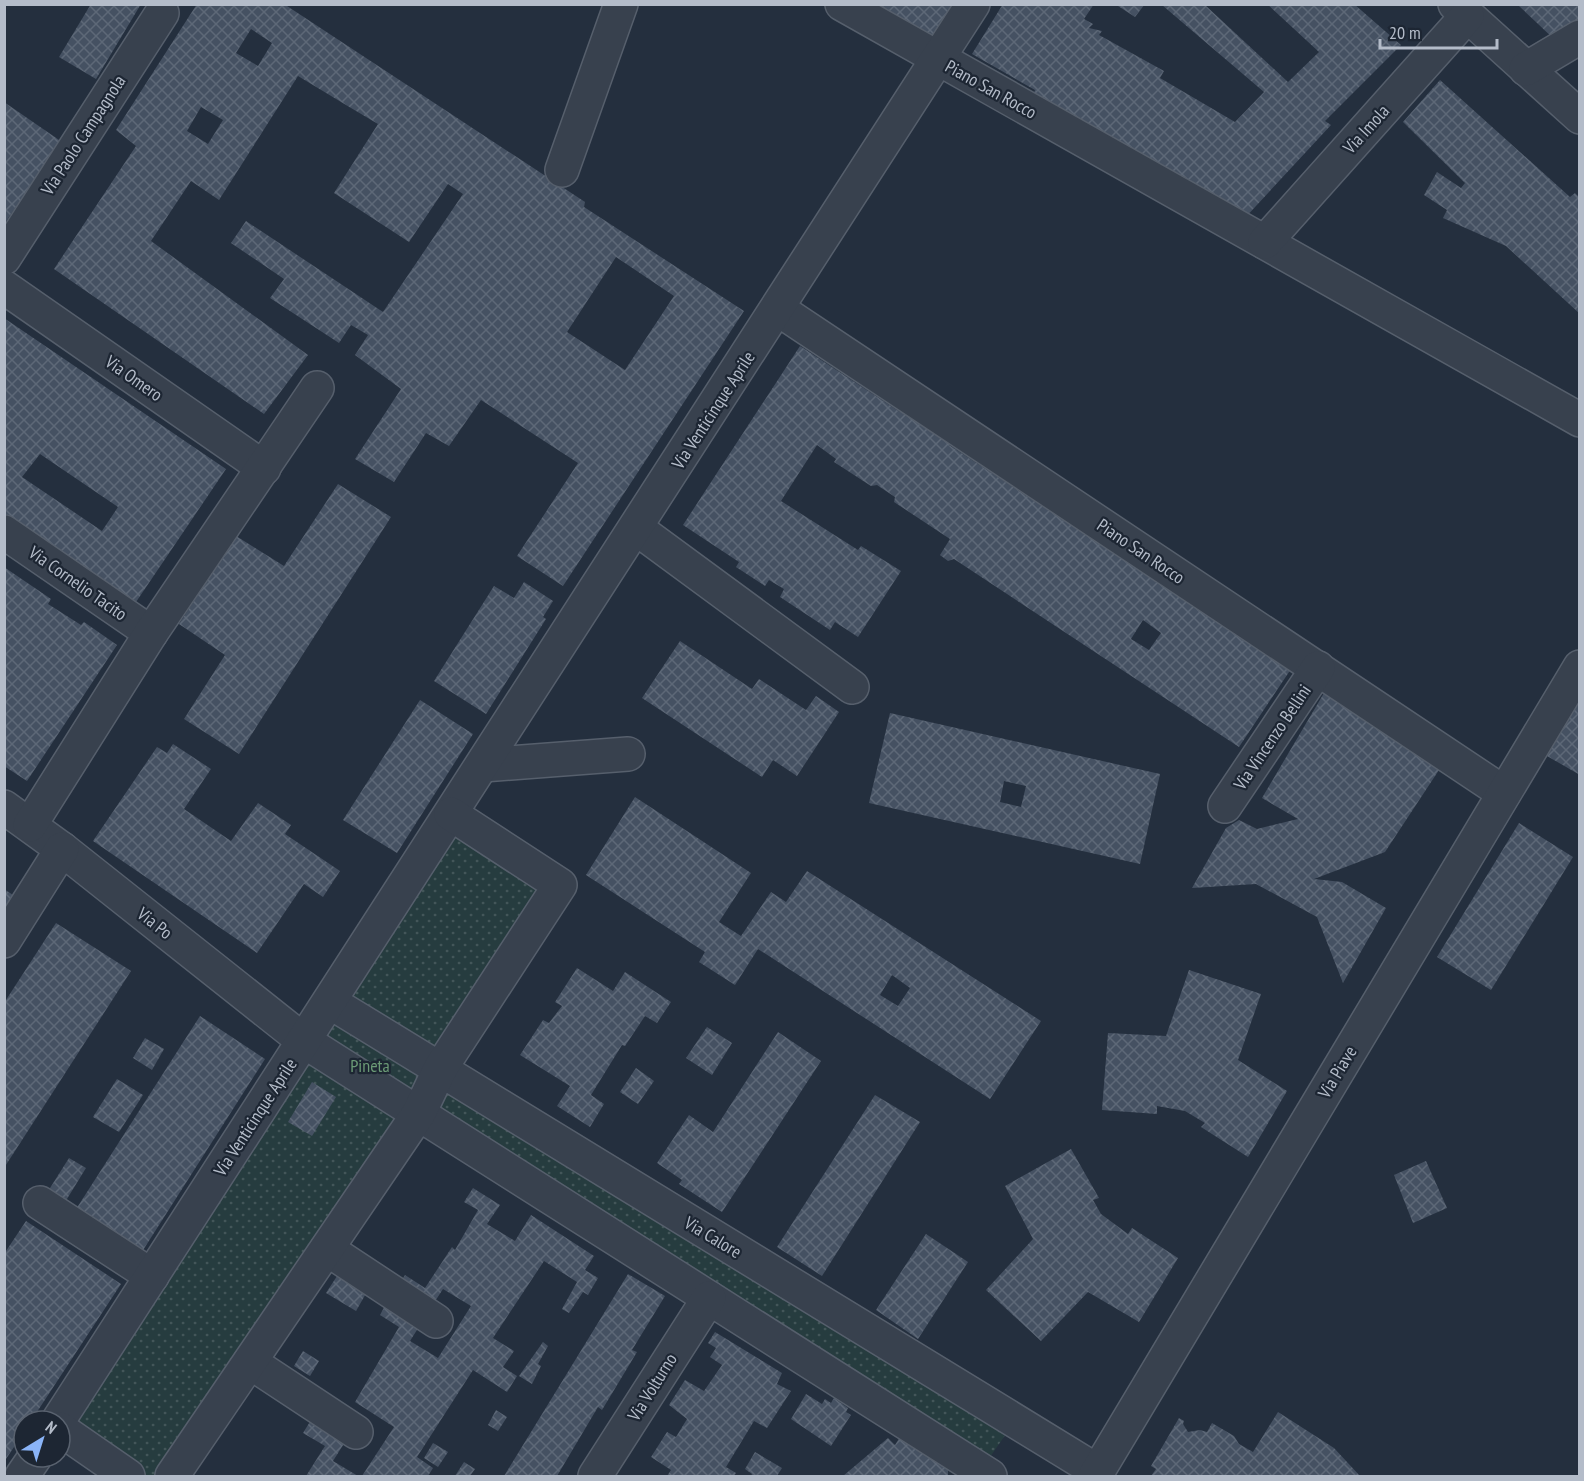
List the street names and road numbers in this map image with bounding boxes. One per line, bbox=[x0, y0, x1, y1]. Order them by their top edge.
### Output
street label: Piano San Rocco bbox=[941, 54, 1041, 124]
street label: Via Paolo Campagnola bbox=[35, 71, 130, 200]
street label: Via Imola bbox=[1337, 100, 1394, 159]
street label: Via Venticinque Aprile bbox=[666, 347, 760, 474]
street label: Via Omero bbox=[100, 349, 167, 406]
street label: Piano San Rocco bbox=[1093, 513, 1189, 589]
street label: Via Cornelio Tacito bbox=[24, 540, 132, 625]
street label: Via Vincenzo Bellini bbox=[1228, 680, 1316, 795]
street label: Via Po bbox=[132, 901, 177, 944]
street label: Via Piave bbox=[1312, 1042, 1362, 1103]
street label: Via Venticinque Aprile bbox=[208, 1054, 302, 1181]
street label: Via Calore bbox=[679, 1210, 746, 1263]
street label: Via Volturno bbox=[622, 1349, 682, 1426]

